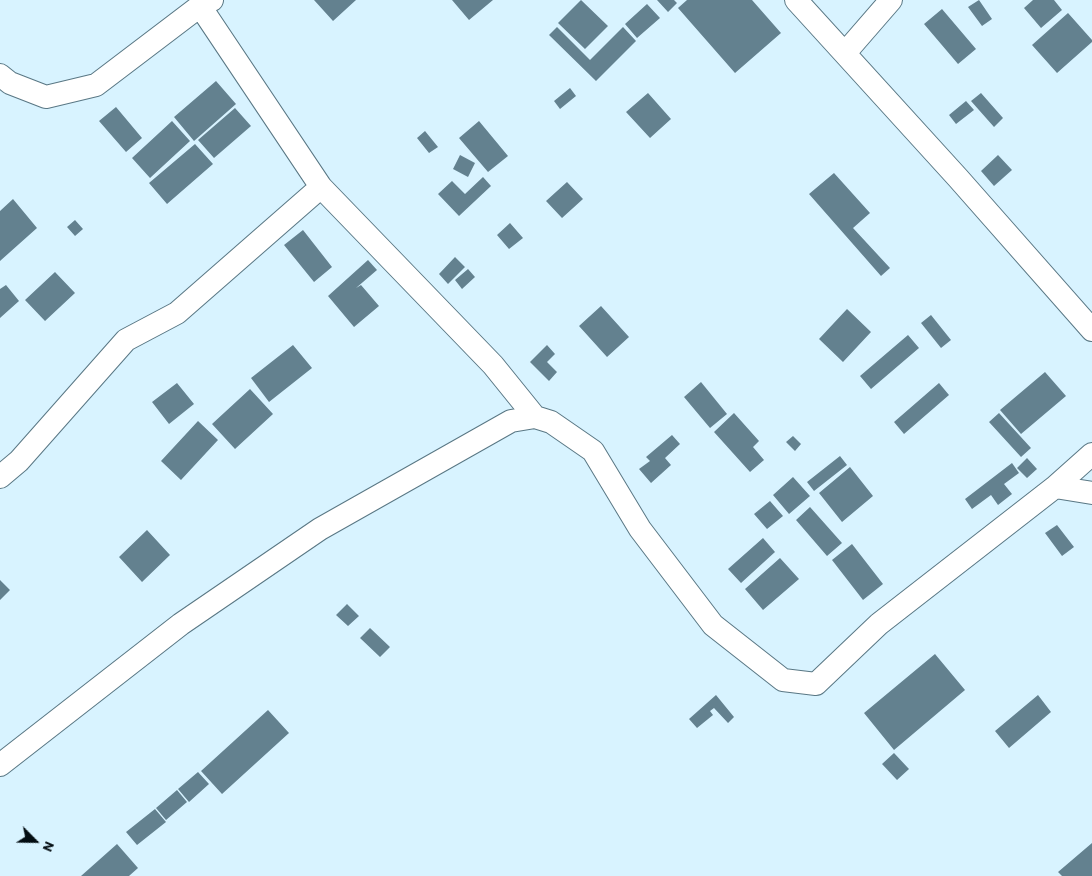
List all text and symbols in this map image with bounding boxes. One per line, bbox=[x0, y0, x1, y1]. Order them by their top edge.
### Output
north arrow bbox=[10, 816, 60, 866]
text: N bbox=[40, 839, 59, 855]

